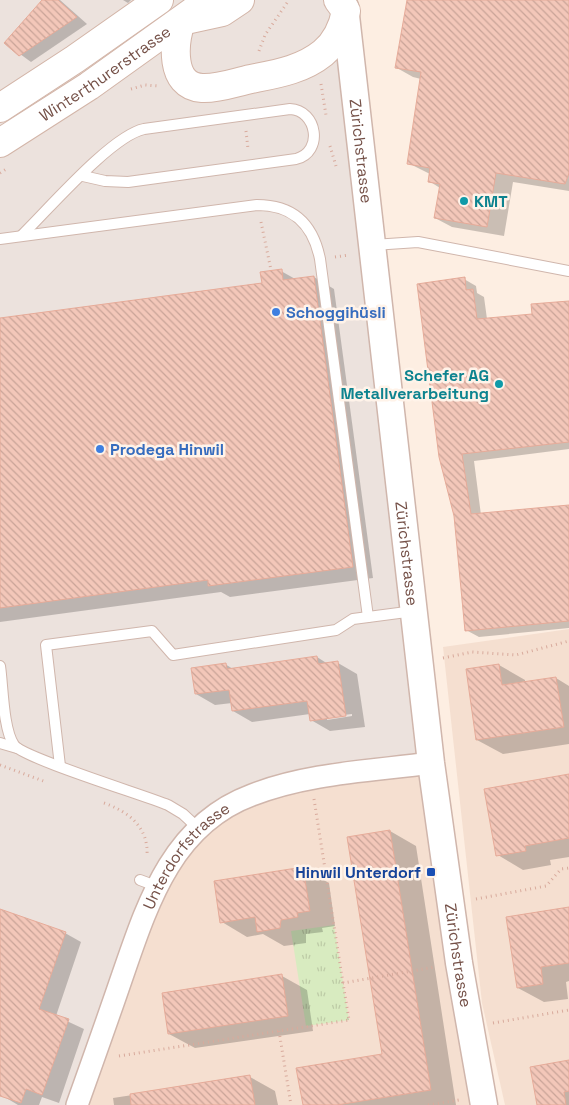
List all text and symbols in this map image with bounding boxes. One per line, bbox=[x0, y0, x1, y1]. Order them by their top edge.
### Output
street label: Winterthurerstrasse bbox=[35, 20, 175, 126]
street label: Zürichstrasse bbox=[345, 98, 378, 205]
place label: KMT bbox=[474, 191, 508, 212]
marker: KMT bbox=[458, 195, 470, 207]
place label: Schoggihüsli bbox=[286, 302, 386, 323]
marker: Schoggihüsli bbox=[270, 306, 282, 318]
place label: Schefer AG Metallverarbeitung bbox=[340, 365, 489, 404]
marker: Schefer AG Metallverarbeitung bbox=[493, 378, 505, 390]
place label: Prodega Hinwil bbox=[110, 439, 224, 460]
marker: Prodega Hinwil bbox=[94, 443, 106, 455]
street label: Zürichstrasse bbox=[391, 500, 424, 607]
street label: Unterdorfstrasse bbox=[138, 797, 233, 913]
place label: Hinwil Unterdorf bbox=[295, 862, 421, 883]
marker: Hinwil Unterdorf bbox=[425, 866, 437, 878]
street label: Zürichstrasse bbox=[440, 902, 477, 1009]

